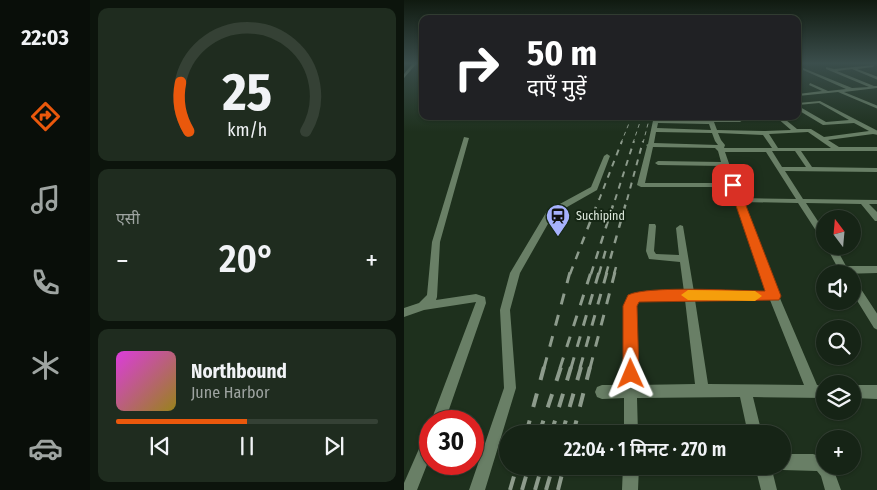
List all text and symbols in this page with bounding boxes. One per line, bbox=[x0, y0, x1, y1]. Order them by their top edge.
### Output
text: 22:03 bbox=[21, 24, 69, 51]
text: 50 m bbox=[527, 32, 597, 74]
icon: right bbox=[444, 35, 509, 100]
text: 25 bbox=[221, 61, 272, 124]
text: दाएँ मुड़ें bbox=[527, 74, 587, 101]
icon: directions bbox=[28, 99, 63, 134]
text: km/h bbox=[227, 119, 267, 141]
pin bbox=[712, 164, 754, 206]
icon: arrive bbox=[719, 171, 747, 199]
icon: music bbox=[28, 182, 63, 217]
station icon: Suchipind bbox=[545, 203, 571, 237]
text: एसी bbox=[116, 209, 140, 228]
place label: Suchipind bbox=[576, 209, 625, 223]
north arrow bbox=[816, 210, 862, 255]
map controls bbox=[816, 210, 861, 475]
text: 20° bbox=[219, 236, 275, 282]
text: − bbox=[116, 244, 129, 277]
text: + bbox=[365, 244, 378, 277]
icon: phone bbox=[28, 265, 63, 300]
button: sound bbox=[816, 265, 861, 310]
button: search bbox=[816, 320, 861, 365]
position arrow bbox=[604, 347, 656, 399]
icon: climate bbox=[28, 348, 63, 383]
text: Northbound bbox=[191, 360, 287, 383]
button: layers bbox=[816, 375, 861, 420]
text: June Harbor bbox=[191, 383, 269, 402]
speed limit sign: 30 bbox=[419, 410, 484, 475]
button: + bbox=[816, 430, 861, 475]
icon: car bbox=[28, 431, 63, 466]
icon: previous bbox=[146, 432, 174, 460]
icon: pause bbox=[233, 432, 261, 460]
icon: next bbox=[320, 432, 348, 460]
text: 22:04 · 1 मिनट · 270 m bbox=[564, 438, 726, 461]

